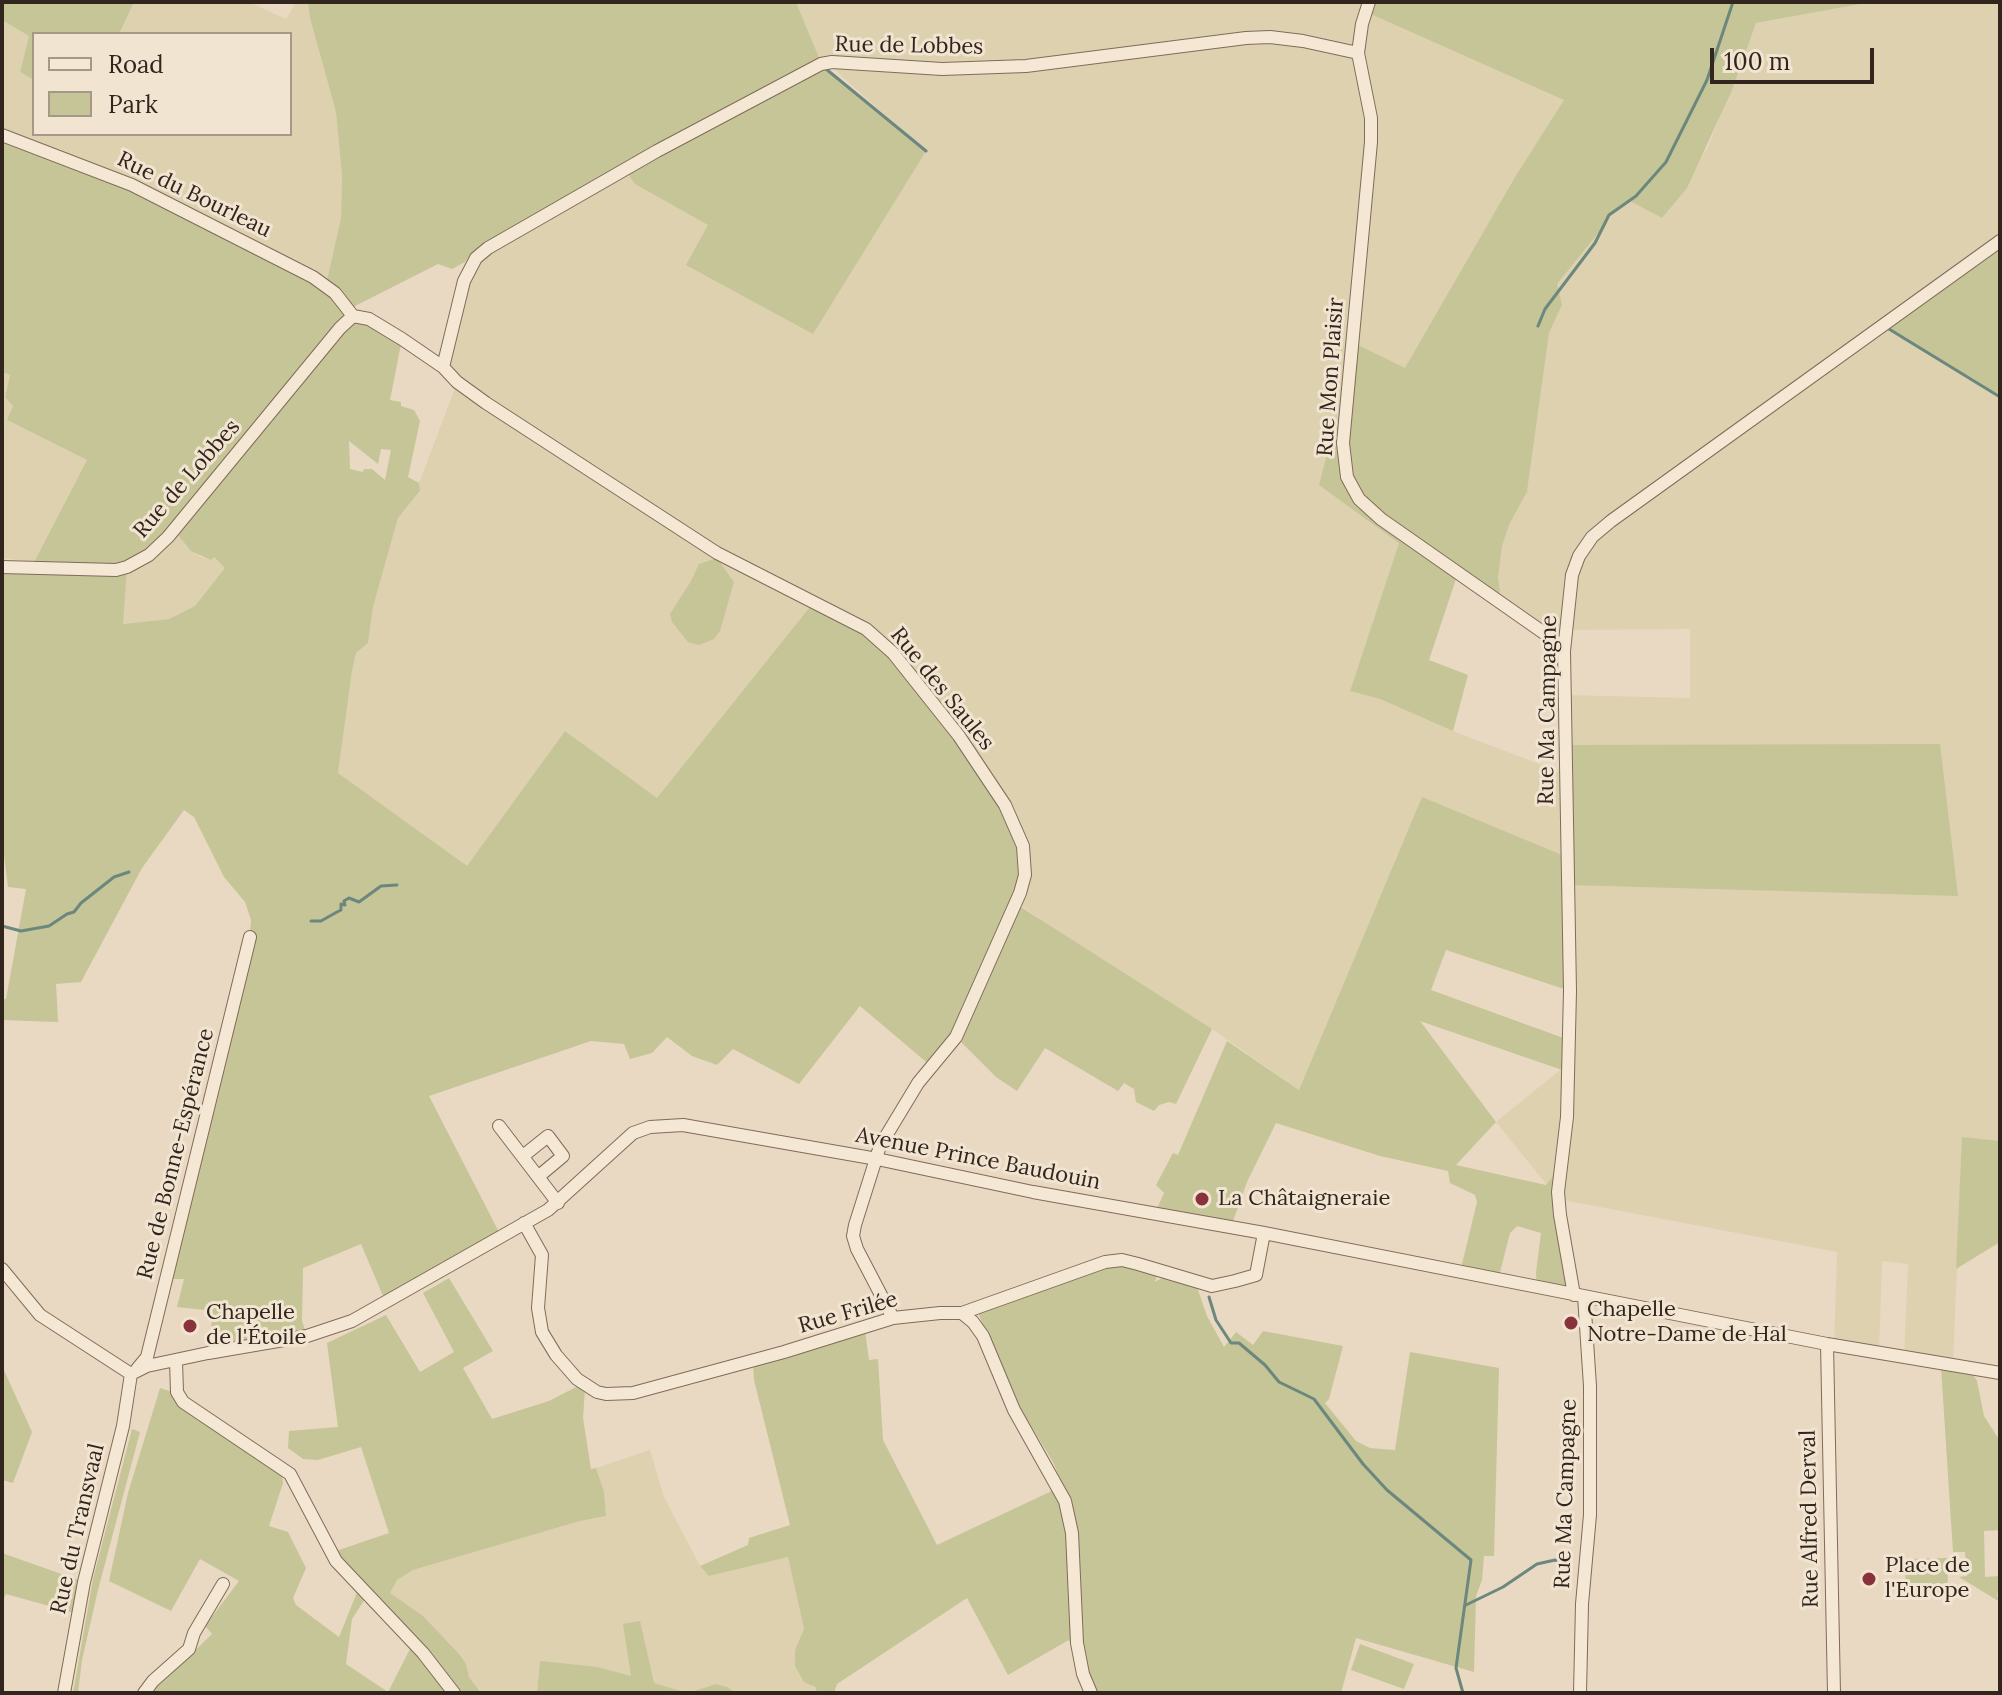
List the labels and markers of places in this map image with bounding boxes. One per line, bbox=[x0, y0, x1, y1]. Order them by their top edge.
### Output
place label: La Châtaigneraie bbox=[1218, 1186, 1390, 1212]
marker: La Châtaigneraie bbox=[1193, 1190, 1211, 1208]
place label: Chapelle Notre-Dame de Hal bbox=[1587, 1297, 1787, 1348]
place label: Chapelle de l'Étoile bbox=[206, 1300, 306, 1352]
marker: Chapelle Notre-Dame de Hal bbox=[1562, 1314, 1580, 1332]
marker: Chapelle de l'Étoile bbox=[181, 1317, 199, 1335]
place label: Place de l'Europe bbox=[1885, 1553, 1970, 1604]
marker: Place de l'Europe bbox=[1860, 1570, 1878, 1588]

